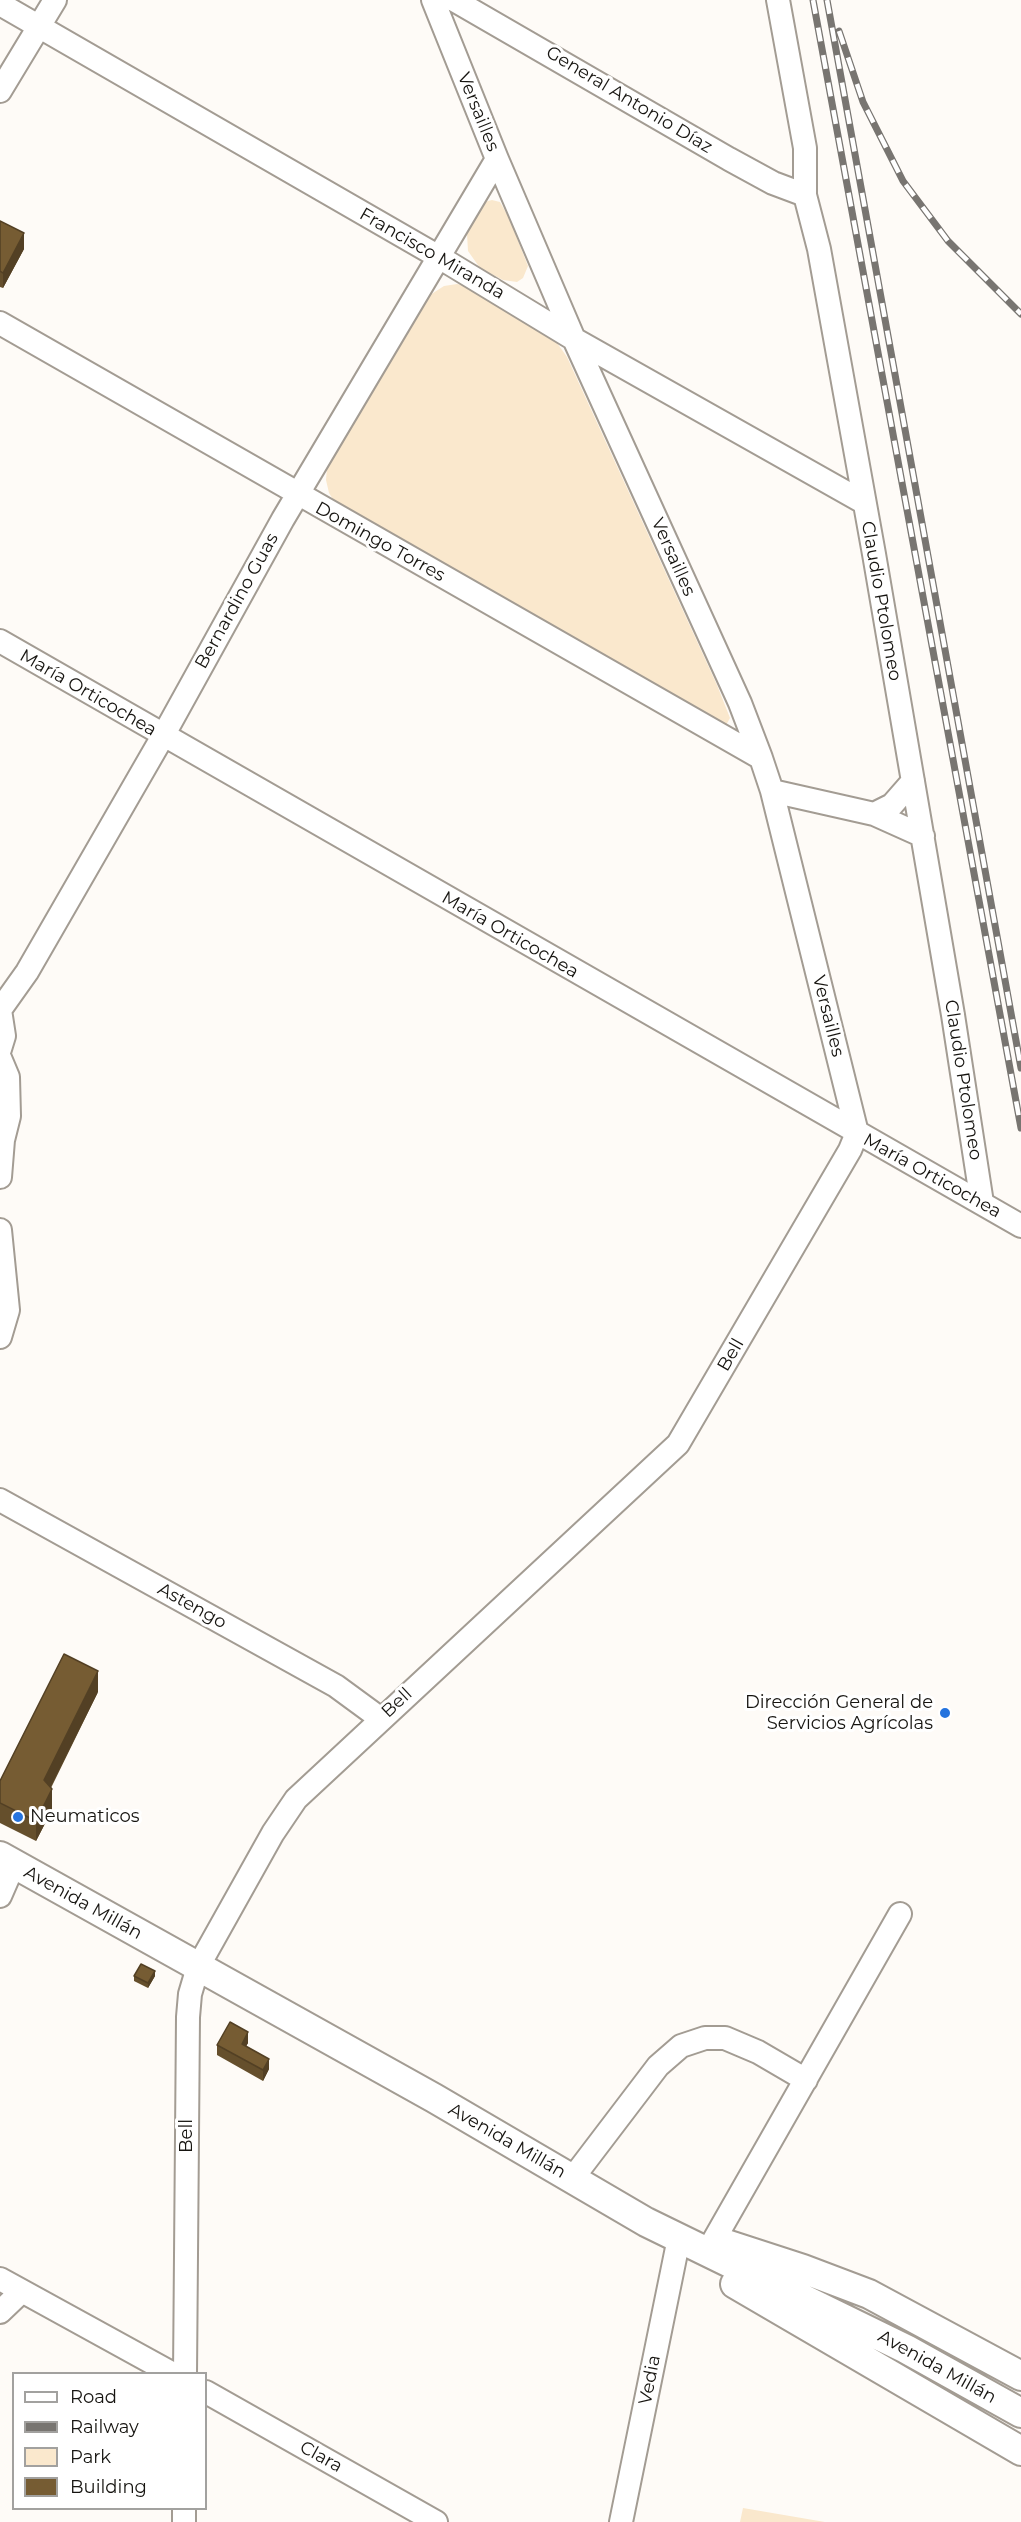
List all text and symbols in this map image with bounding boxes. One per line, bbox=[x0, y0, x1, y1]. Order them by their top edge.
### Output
street label: General Antonio Díaz bbox=[542, 42, 716, 158]
street label: Versailles bbox=[452, 69, 504, 155]
street label: Francisco Miranda bbox=[355, 204, 509, 304]
street label: Domingo Torres bbox=[311, 497, 449, 587]
street label: Versailles bbox=[646, 515, 700, 599]
street label: Claudio Ptolomeo bbox=[856, 519, 906, 683]
street label: Bernardino Guas bbox=[191, 529, 283, 673]
street label: María Orticochea bbox=[16, 645, 160, 741]
street label: María Orticochea bbox=[438, 887, 582, 983]
street label: Versailles bbox=[807, 973, 849, 1059]
street label: Claudio Ptolomeo bbox=[940, 998, 986, 1162]
street label: María Orticochea bbox=[859, 1129, 1005, 1223]
street label: Bell bbox=[713, 1335, 749, 1375]
street label: Astengo bbox=[154, 1578, 230, 1634]
street label: Bell bbox=[377, 1683, 417, 1723]
place label: Dirección General de Servicios Agrícolas bbox=[745, 1692, 933, 1734]
marker: Dirección General de Servicios Agrícolas bbox=[938, 1706, 952, 1720]
place label: Neumaticos bbox=[30, 1806, 140, 1828]
marker: Neumaticos bbox=[11, 1810, 25, 1824]
street label: Avenida Millán bbox=[20, 1862, 146, 1944]
street label: Avenida Millán bbox=[445, 2099, 569, 2183]
street label: Bell bbox=[176, 2119, 198, 2153]
street label: Avenida Millán bbox=[874, 2326, 1000, 2408]
street label: Vedia bbox=[635, 2353, 665, 2407]
legend bbox=[12, 2372, 207, 2510]
text: Road bbox=[70, 2386, 117, 2408]
text: Railway bbox=[70, 2416, 139, 2438]
street label: Clara bbox=[296, 2437, 346, 2477]
text: Park bbox=[70, 2446, 111, 2468]
text: Building bbox=[70, 2476, 147, 2498]

